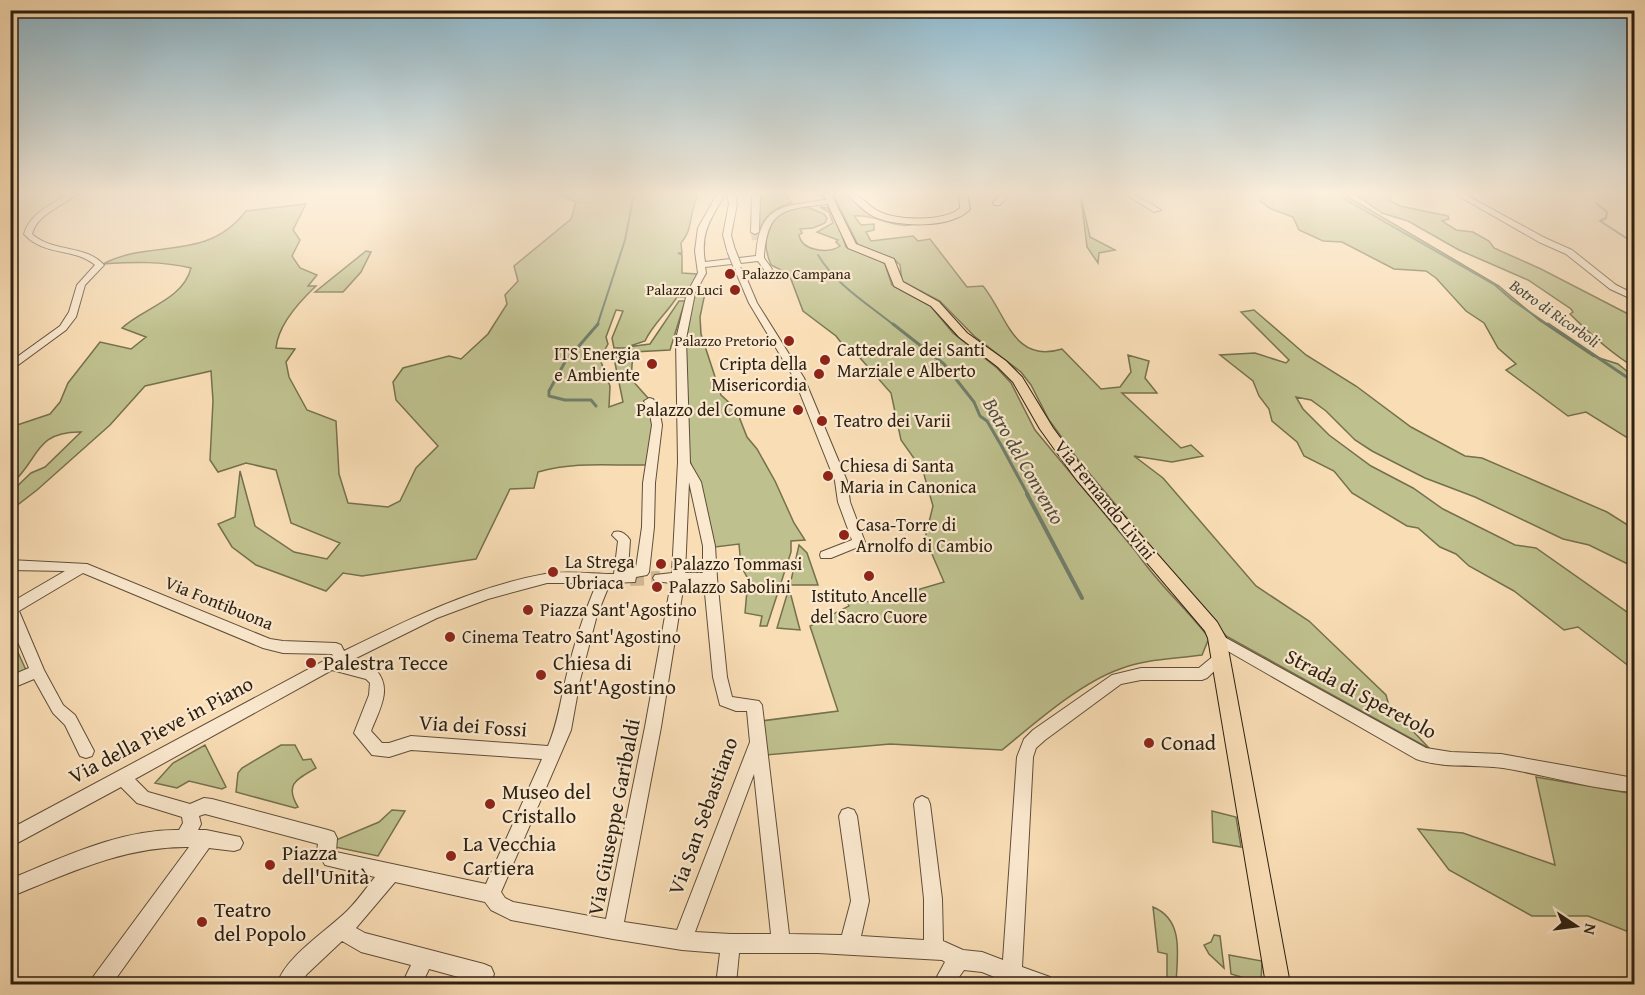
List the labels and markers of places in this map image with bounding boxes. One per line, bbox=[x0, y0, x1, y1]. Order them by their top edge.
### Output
place label: Palazzo Campana bbox=[742, 263, 851, 284]
marker: Palazzo Campana bbox=[723, 267, 737, 281]
place label: Palazzo Luci bbox=[646, 279, 723, 300]
marker: Palazzo Luci bbox=[728, 283, 742, 297]
place label: Palazzo Pretorio bbox=[674, 330, 777, 351]
marker: Palazzo Pretorio bbox=[782, 334, 796, 348]
place label: Cattedrale dei Santi Marziale e Alberto bbox=[837, 336, 985, 384]
place label: ITS Energia e Ambiente bbox=[554, 340, 640, 388]
place label: Cripta della Misericordia bbox=[712, 350, 807, 398]
marker: Cattedrale dei Santi Marziale e Alberto bbox=[818, 353, 832, 367]
marker: ITS Energia e Ambiente bbox=[645, 357, 659, 371]
marker: Cripta della Misericordia bbox=[812, 367, 826, 381]
place label: Palazzo del Comune bbox=[636, 396, 786, 423]
marker: Palazzo del Comune bbox=[791, 403, 805, 417]
place label: Teatro dei Varii bbox=[834, 407, 951, 434]
marker: Teatro dei Varii bbox=[815, 414, 829, 428]
place label: Chiesa di Santa Maria in Canonica bbox=[840, 452, 977, 500]
marker: Chiesa di Santa Maria in Canonica bbox=[821, 469, 835, 483]
place label: Casa-Torre di Arnolfo di Cambio bbox=[856, 511, 993, 559]
marker: Casa-Torre di Arnolfo di Cambio bbox=[837, 528, 851, 542]
place label: La Strega Ubriaca bbox=[565, 548, 635, 596]
place label: Palazzo Tommasi bbox=[673, 550, 802, 577]
marker: Palazzo Tommasi bbox=[654, 557, 668, 571]
marker: La Strega Ubriaca bbox=[546, 565, 560, 579]
marker: Istituto Ancelle del Sacro Cuore bbox=[862, 569, 876, 583]
place label: Palazzo Sabolini bbox=[669, 573, 791, 600]
marker: Palazzo Sabolini bbox=[650, 580, 664, 594]
place label: Istituto Ancelle del Sacro Cuore bbox=[811, 582, 927, 630]
place label: Piazza Sant'Agostino bbox=[540, 596, 697, 623]
marker: Piazza Sant'Agostino bbox=[521, 603, 535, 617]
place label: Cinema Teatro Sant'Agostino bbox=[462, 623, 681, 650]
marker: Cinema Teatro Sant'Agostino bbox=[443, 630, 457, 644]
place label: Palestra Tecce bbox=[323, 647, 448, 678]
place label: Chiesa di Sant'Agostino bbox=[553, 647, 676, 702]
marker: Palestra Tecce bbox=[304, 656, 318, 670]
marker: Chiesa di Sant'Agostino bbox=[534, 668, 548, 682]
place label: Conad bbox=[1161, 727, 1217, 758]
marker: Conad bbox=[1142, 736, 1156, 750]
place label: Museo del Cristallo bbox=[502, 776, 591, 831]
marker: Museo del Cristallo bbox=[483, 797, 497, 811]
place label: La Vecchia Cartiera bbox=[463, 828, 556, 883]
place label: Piazza dell'Unità bbox=[282, 837, 369, 892]
marker: La Vecchia Cartiera bbox=[444, 849, 458, 863]
marker: Piazza dell'Unità bbox=[263, 858, 277, 872]
place label: Teatro del Popolo bbox=[214, 894, 306, 949]
marker: Teatro del Popolo bbox=[195, 915, 209, 929]

